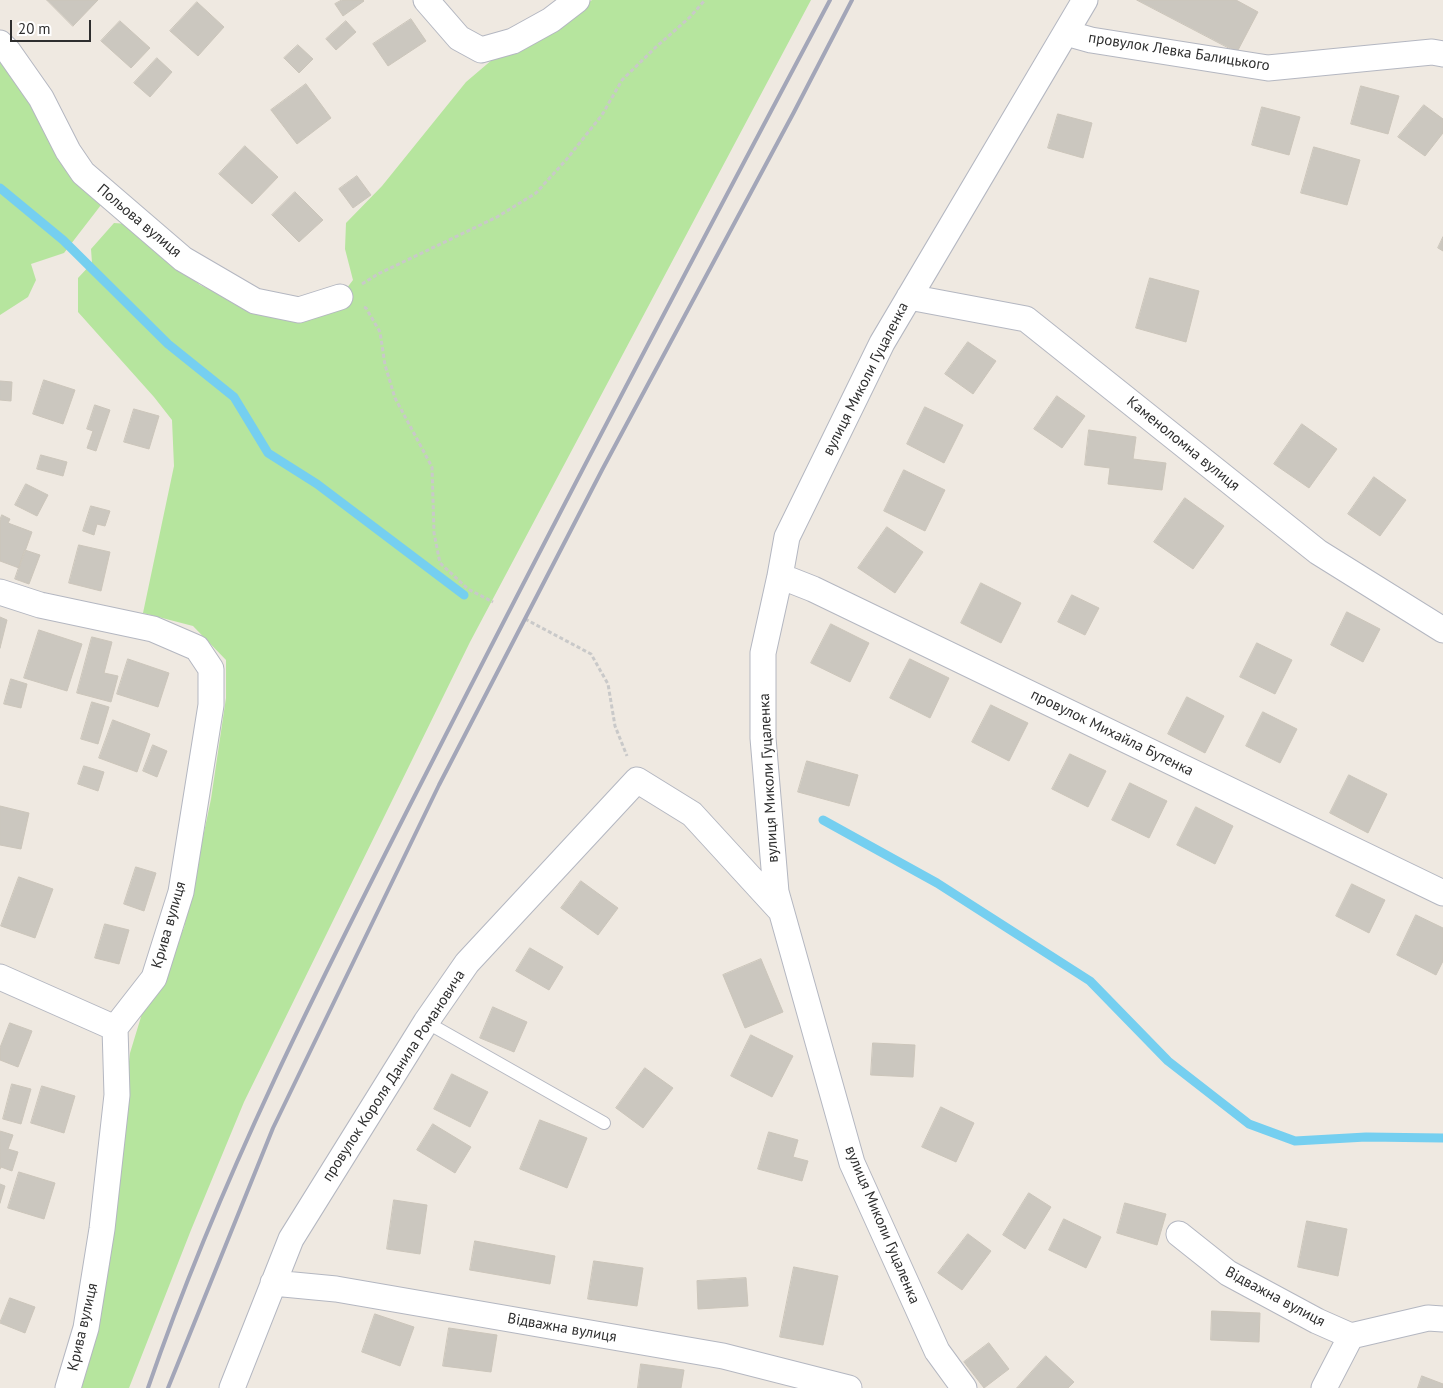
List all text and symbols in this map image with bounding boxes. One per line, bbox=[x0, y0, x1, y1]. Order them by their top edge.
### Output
scale bar bbox=[12, 10, 94, 42]
text: 20 m bbox=[18, 19, 51, 38]
street label: провулок Левка Балицького bbox=[1087, 29, 1271, 75]
street label: Польова вулиця bbox=[93, 181, 185, 261]
street label: вулиця Миколи Гуцаленка bbox=[819, 299, 913, 459]
street label: Каменоломна вулиця bbox=[1123, 393, 1243, 495]
street label: провулок Михайла Бутенка bbox=[1028, 686, 1196, 780]
street label: вулиця Миколи Гуцаленка bbox=[756, 693, 782, 863]
street label: Крива вулиця bbox=[148, 879, 190, 971]
street label: провулок Короля Данила Романовича bbox=[319, 967, 469, 1185]
street label: вулиця Миколи Гуцаленка bbox=[841, 1143, 923, 1307]
street label: Відважна вулиця bbox=[1222, 1263, 1328, 1331]
street label: Крива вулиця bbox=[64, 1281, 102, 1373]
street label: Відважна вулиця bbox=[506, 1310, 618, 1346]

